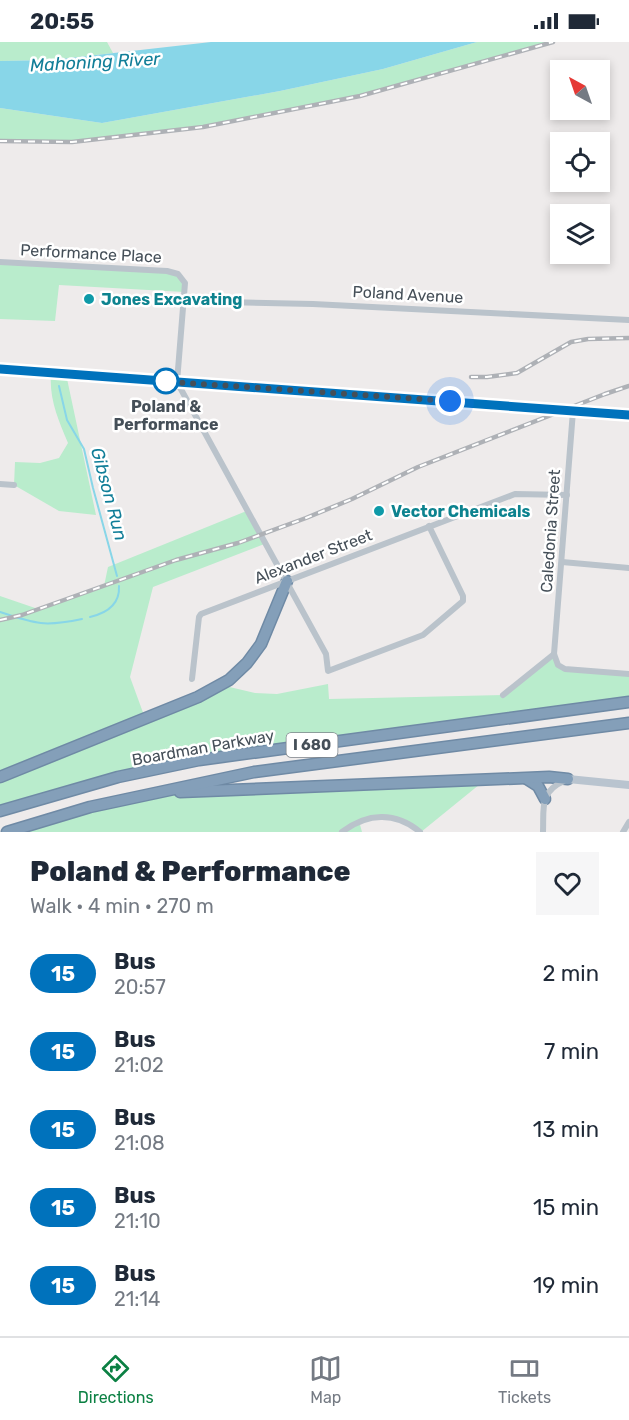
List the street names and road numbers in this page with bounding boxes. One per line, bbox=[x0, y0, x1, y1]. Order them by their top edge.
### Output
street label: Performance Place bbox=[20, 240, 162, 267]
street label: Poland Avenue bbox=[352, 282, 464, 307]
street label: Caledonia Street bbox=[537, 469, 564, 593]
street label: Alexander Street bbox=[252, 525, 375, 588]
street label: Boardman Parkway bbox=[130, 726, 276, 769]
road number: I 680 bbox=[286, 733, 338, 757]

